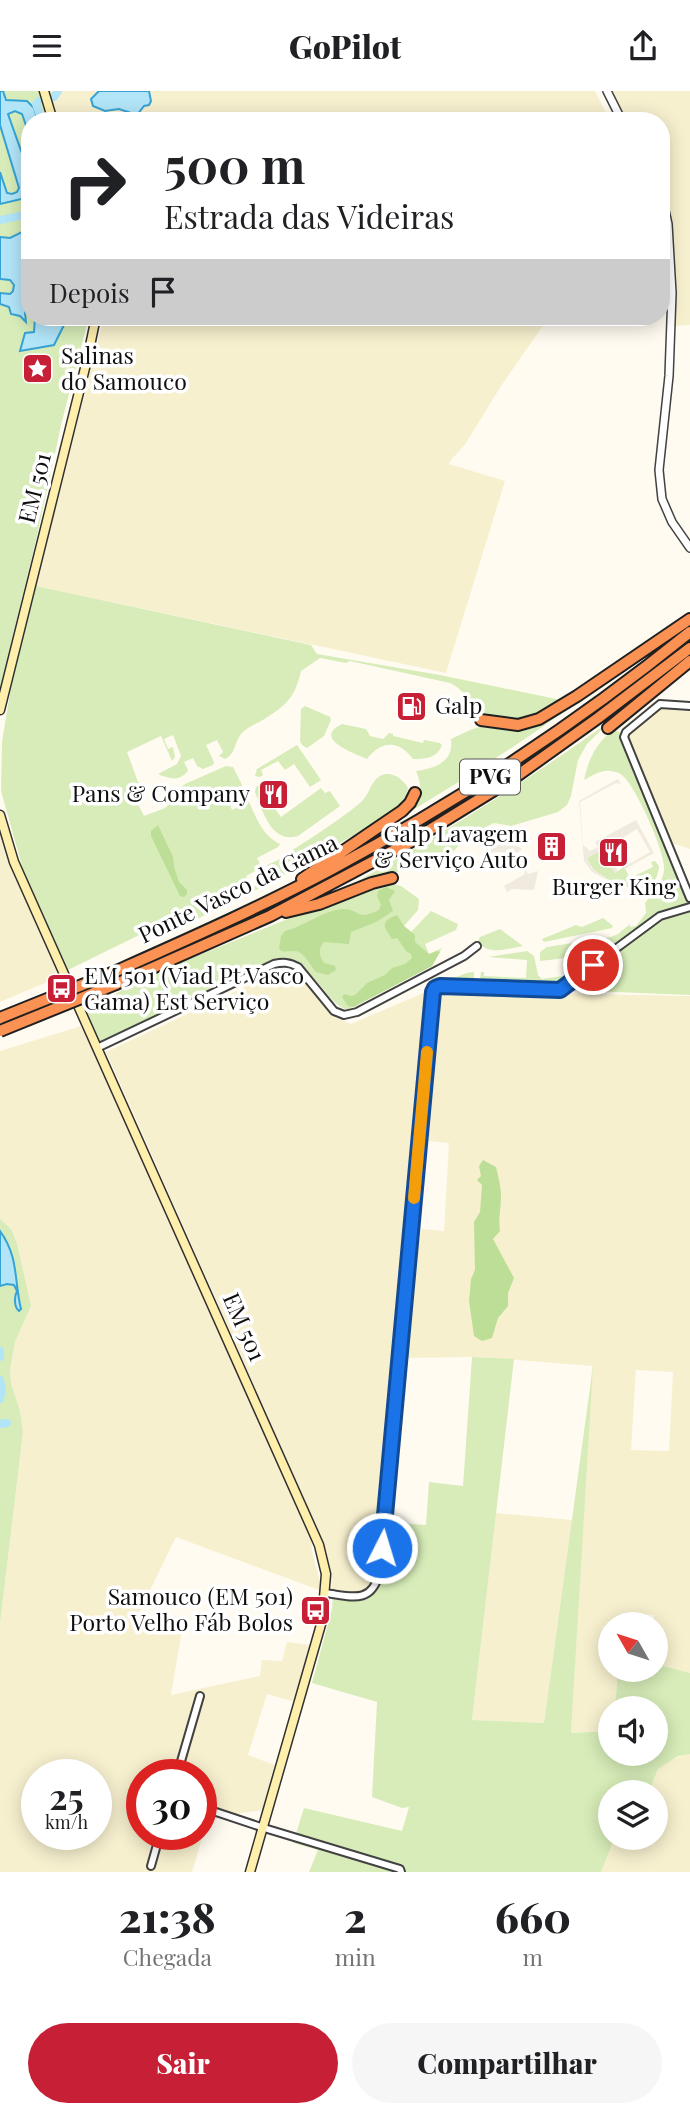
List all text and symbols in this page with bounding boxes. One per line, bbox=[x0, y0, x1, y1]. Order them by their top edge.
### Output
text: GoPilot bbox=[289, 24, 401, 67]
icon: menu bbox=[28, 27, 66, 65]
icon: share bbox=[624, 27, 662, 65]
text: 500 m bbox=[164, 131, 305, 196]
icon: right bbox=[49, 140, 140, 231]
text: Estrada das Videiras bbox=[164, 194, 454, 237]
icon: arrive bbox=[144, 273, 182, 311]
text: Depois bbox=[49, 275, 130, 310]
place label: Salinas do Samouco bbox=[61, 339, 187, 396]
place icon: Salinas do Samouco bbox=[21, 352, 55, 386]
street label: EM 501 bbox=[10, 449, 57, 526]
fuel station icon: Galp bbox=[395, 689, 429, 723]
place label: Galp bbox=[435, 689, 482, 720]
road number: PVG bbox=[460, 759, 520, 795]
place label: Pans & Company bbox=[72, 777, 250, 808]
restaurant icon: Pans & Company bbox=[256, 777, 290, 811]
place label: Galp Lavagem & Serviço Auto bbox=[374, 817, 529, 874]
street label: Ponte Vasco da Gama bbox=[132, 826, 343, 949]
building icon: Galp Lavagem & Serviço Auto bbox=[534, 830, 568, 864]
restaurant icon: Burger King bbox=[597, 836, 631, 870]
place label: Burger King bbox=[552, 870, 676, 901]
pin bbox=[563, 935, 623, 995]
icon: arrive bbox=[574, 946, 612, 984]
place label: EM 501 (Viad Pt Vasco Gama) Est Serviço bbox=[84, 959, 304, 1016]
bus stop icon: EM 501 (Viad Pt Vasco Gama) Est Serviço bbox=[44, 972, 78, 1006]
street label: EM 501 bbox=[217, 1287, 274, 1366]
position arrow bbox=[345, 1511, 419, 1585]
place label: Samouco (EM 501) Porto Velho Fáb Bolos bbox=[69, 1580, 293, 1637]
bus stop icon: Samouco (EM 501) Porto Velho Fáb Bolos bbox=[299, 1593, 333, 1627]
north arrow bbox=[598, 1612, 668, 1682]
map controls bbox=[598, 1612, 668, 1850]
button: sound bbox=[598, 1696, 668, 1766]
speed limit sign: 30 bbox=[126, 1759, 217, 1850]
text: 25 bbox=[49, 1772, 84, 1819]
button: layers bbox=[598, 1780, 668, 1850]
text: km/h bbox=[45, 1810, 88, 1834]
text: 21:38 bbox=[119, 1888, 216, 1944]
text: 2 bbox=[344, 1888, 367, 1944]
text: 660 bbox=[495, 1888, 571, 1944]
text: Chegada bbox=[123, 1941, 212, 1972]
text: min bbox=[335, 1941, 376, 1972]
text: m bbox=[523, 1941, 543, 1972]
button: Sair bbox=[28, 2023, 338, 2103]
button: Compartilhar bbox=[352, 2023, 662, 2103]

